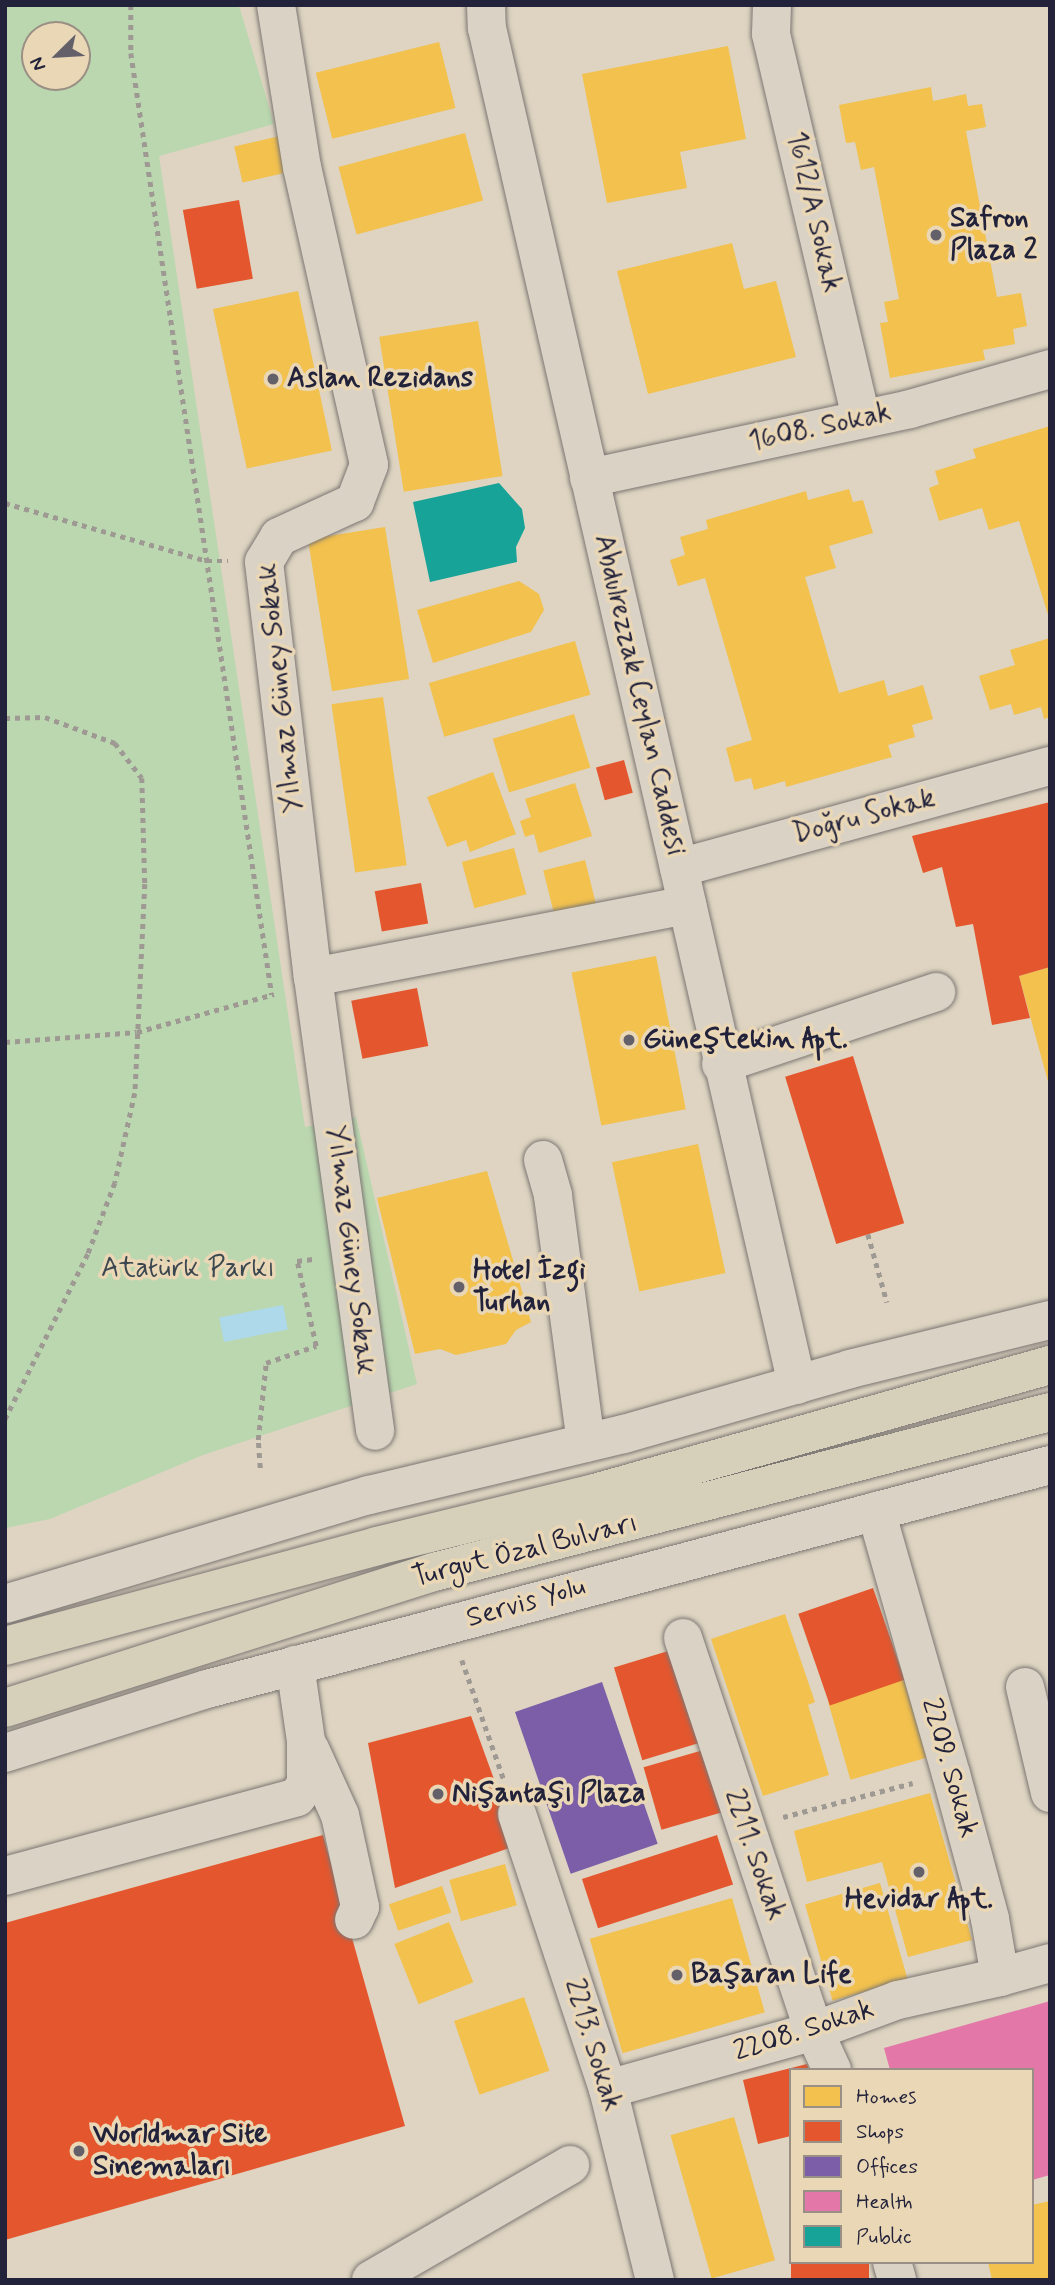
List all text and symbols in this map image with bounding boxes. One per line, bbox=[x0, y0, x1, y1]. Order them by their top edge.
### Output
north arrow bbox=[21, 21, 91, 91]
text: N bbox=[24, 53, 52, 75]
street label: 1612/A Sokak bbox=[778, 130, 848, 294]
place label: Safron Plaza 2 bbox=[950, 202, 1037, 268]
marker: Safron Plaza 2 bbox=[928, 227, 944, 243]
place label: Aslan Rezidans bbox=[287, 362, 477, 396]
marker: Aslan Rezidans bbox=[265, 371, 281, 387]
street label: 1608. Sokak bbox=[746, 397, 894, 459]
street label: Abdulrezzak Ceylan Caddesi bbox=[585, 529, 693, 861]
street label: Yılmaz Güney Sokak bbox=[251, 563, 311, 813]
street label: Doğru Sokak bbox=[789, 782, 939, 852]
place label: Güneştekin Apt. bbox=[643, 1023, 848, 1057]
marker: Güneştekin Apt. bbox=[621, 1032, 637, 1048]
street label: Yılmaz Güney Sokak bbox=[318, 1125, 382, 1375]
park label: Atatürk Parkı bbox=[103, 1252, 273, 1286]
place label: Hotel İzgi Turhan bbox=[473, 1254, 586, 1320]
marker: Hotel İzgi Turhan bbox=[451, 1279, 467, 1295]
street label: Turgut Özal Bulvarı bbox=[411, 1507, 639, 1595]
street label: Servis Yolu bbox=[462, 1570, 590, 1636]
street label: 2209. Sokak bbox=[913, 1694, 985, 1842]
place label: Nişantaşı Plaza bbox=[452, 1777, 646, 1811]
street label: 2211. Sokak bbox=[716, 1785, 792, 1925]
marker: Nişantaşı Plaza bbox=[430, 1786, 446, 1802]
marker: Hevidar Apt. bbox=[911, 1864, 927, 1880]
place label: Hevidar Apt. bbox=[845, 1883, 993, 1917]
place label: Başaran Life bbox=[691, 1958, 852, 1992]
marker: Başaran Life bbox=[669, 1967, 685, 1983]
street label: 2213. Sokak bbox=[556, 1975, 628, 2115]
street label: 2208. Sokak bbox=[730, 1993, 878, 2069]
legend bbox=[789, 2068, 1034, 2264]
text: Homes bbox=[856, 2083, 916, 2111]
place label: Worldmar Site Sinemaları bbox=[93, 2118, 267, 2184]
text: Shops bbox=[856, 2118, 904, 2146]
marker: Worldmar Site Sinemaları bbox=[71, 2143, 87, 2159]
text: Offices bbox=[856, 2153, 918, 2181]
text: Health bbox=[856, 2188, 913, 2216]
text: Public bbox=[856, 2223, 912, 2251]

